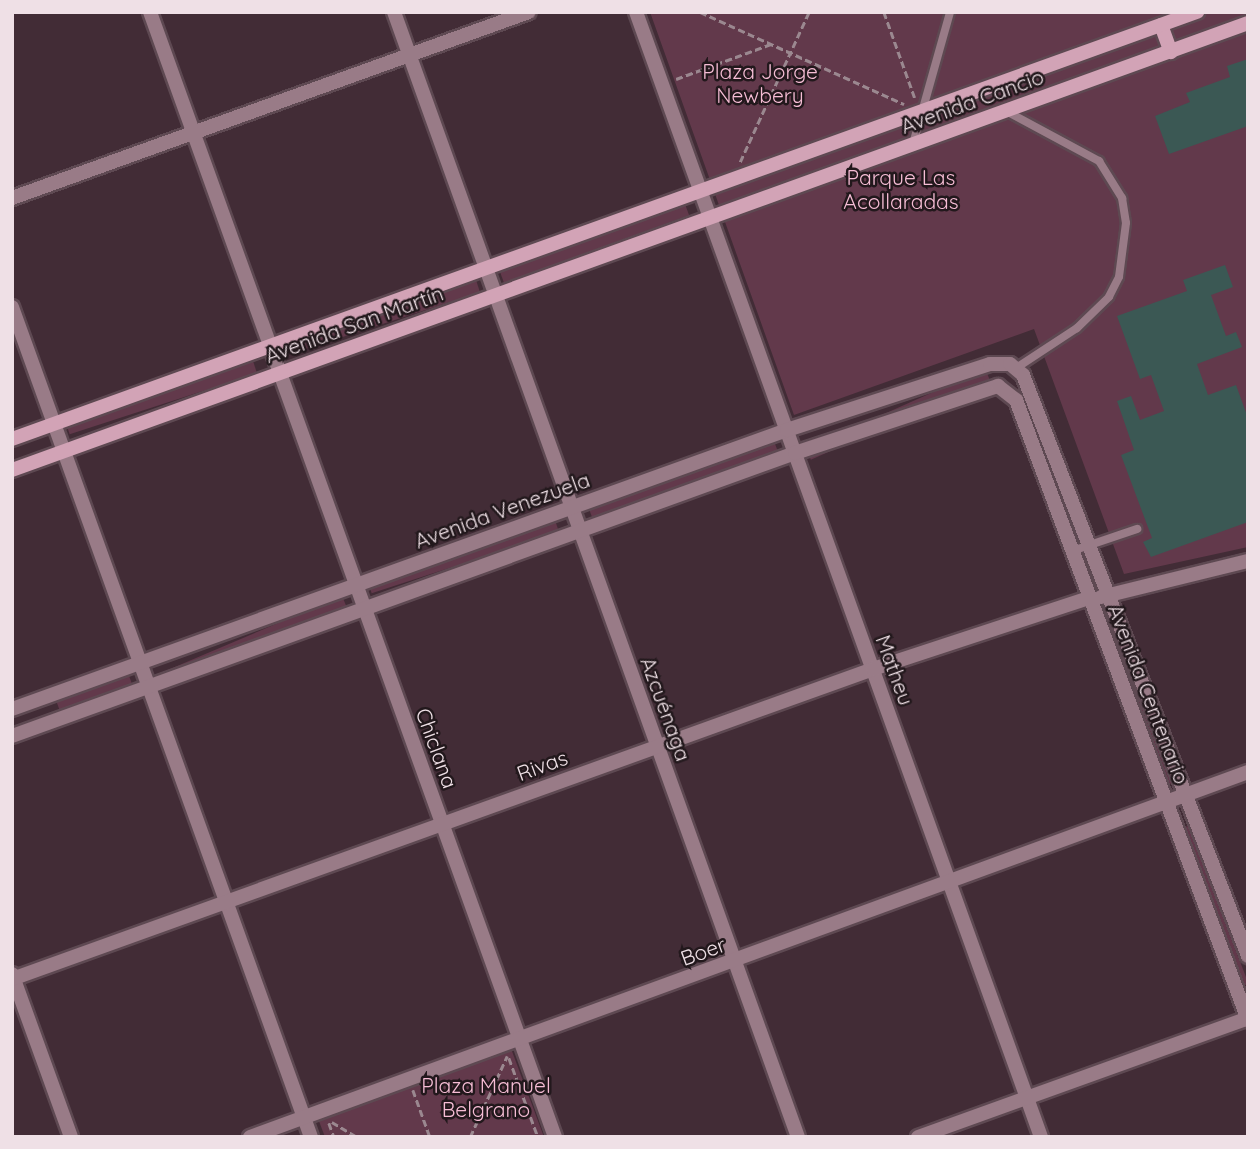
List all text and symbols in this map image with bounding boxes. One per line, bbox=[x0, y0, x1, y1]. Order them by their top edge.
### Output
park label: Plaza Jorge Newbery bbox=[702, 58, 818, 108]
street label: Avenida Cancio bbox=[897, 63, 1047, 139]
park label: Parque Las Acollaradas bbox=[843, 164, 959, 214]
street label: Avenida San Martín bbox=[261, 280, 447, 368]
street label: Avenida Venezuela bbox=[411, 467, 593, 553]
street label: Avenida Centenario bbox=[1103, 601, 1195, 787]
street label: Matheu bbox=[871, 631, 919, 709]
street label: Azcuénaga bbox=[636, 654, 696, 764]
street label: Chiclana bbox=[411, 704, 463, 792]
street label: Rivas bbox=[513, 744, 571, 786]
street label: Boer bbox=[677, 931, 729, 971]
park label: Plaza Manuel Belgrano bbox=[421, 1072, 551, 1122]

